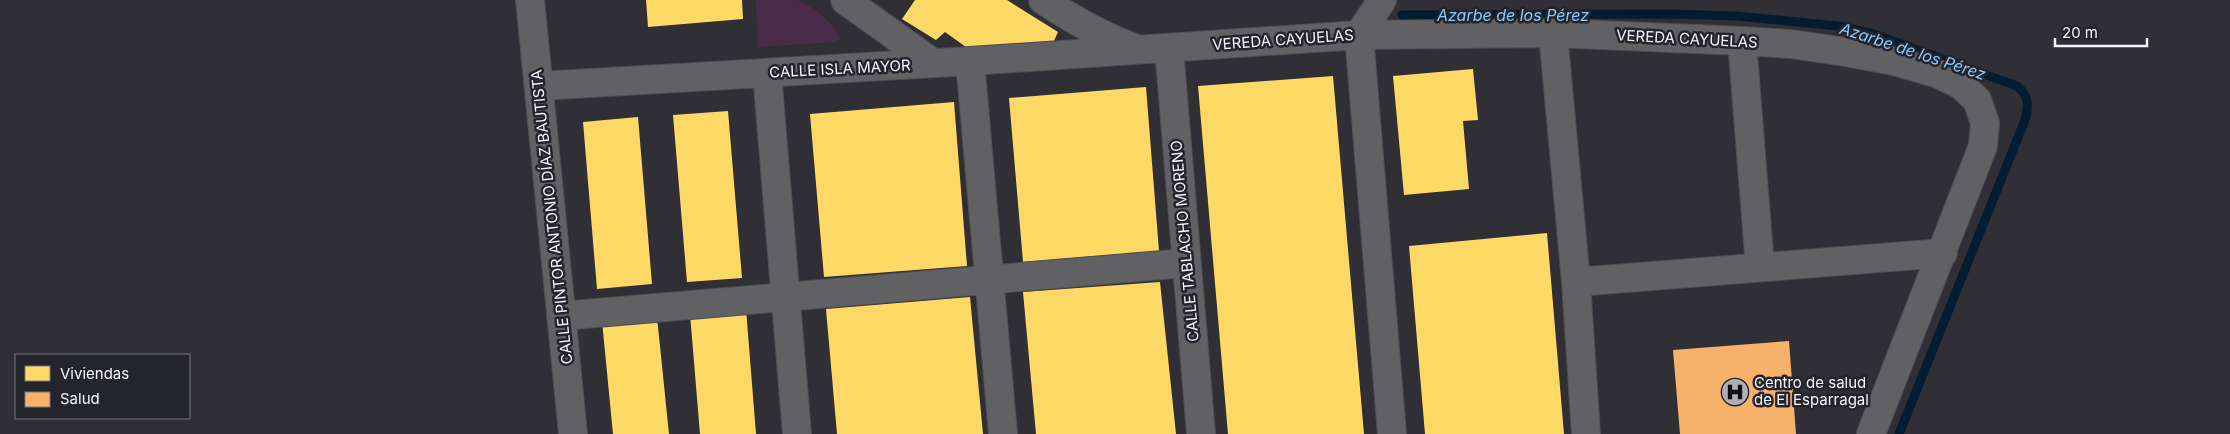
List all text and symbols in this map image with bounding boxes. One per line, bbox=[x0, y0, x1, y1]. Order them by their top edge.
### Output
water label: Azarbe de los Pérez bbox=[1436, 5, 1589, 25]
scale bar bbox=[2055, 15, 2148, 47]
water label: Azarbe de los Pérez bbox=[1837, 18, 1989, 84]
text: 20 m bbox=[2062, 23, 2098, 42]
street label: VEREDA CAYUELAS bbox=[1212, 25, 1354, 54]
street label: VEREDA CAYUELAS bbox=[1616, 25, 1758, 52]
street label: CALLE ISLA MAYOR bbox=[769, 55, 911, 82]
street label: CALLE PINTOR ANTONIO DÍAZ BAUTISTA bbox=[527, 69, 576, 365]
street label: CALLE TABLACHO MORENO bbox=[1166, 139, 1203, 343]
legend bbox=[15, 354, 190, 419]
text: Viviendas bbox=[60, 364, 129, 383]
place label: Centro de salud de El Esparragal bbox=[1754, 373, 1869, 409]
hospital icon: Centro de salud de El Esparragal bbox=[1720, 377, 1750, 407]
text: Salud bbox=[60, 389, 100, 408]

